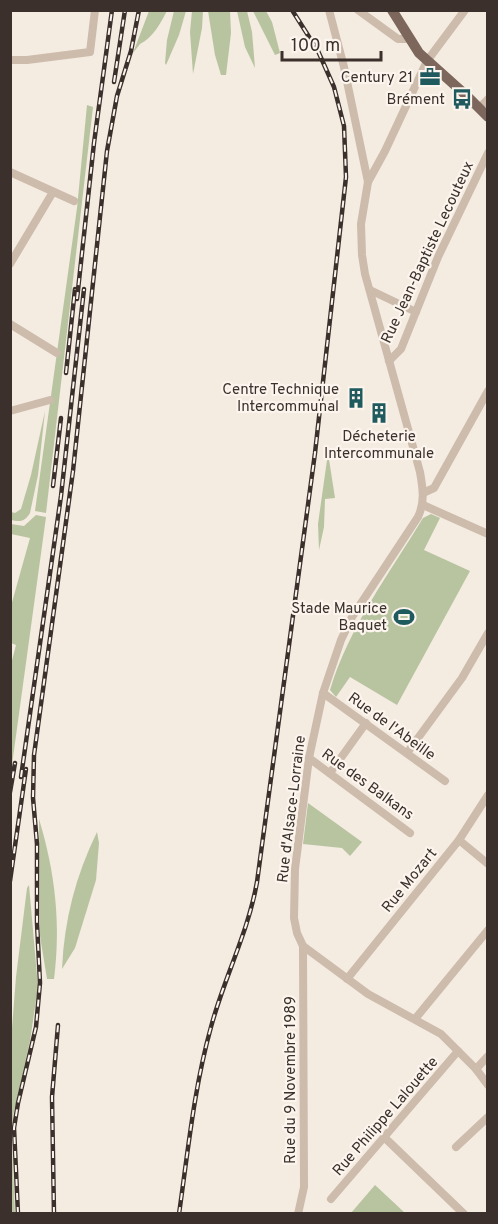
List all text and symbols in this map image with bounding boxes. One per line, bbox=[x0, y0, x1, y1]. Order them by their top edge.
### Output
scale bar bbox=[282, 24, 381, 62]
text: 100 m bbox=[291, 35, 340, 58]
office icon: Century 21 bbox=[418, 65, 442, 89]
place label: Century 21 bbox=[341, 69, 413, 88]
bus stop icon: Brément bbox=[450, 87, 474, 111]
place label: Brément bbox=[387, 91, 445, 110]
street label: Rue Jean-Baptiste Lecouteux bbox=[378, 158, 479, 347]
place label: Centre Technique Intercommunal bbox=[222, 381, 339, 417]
building icon: Centre Technique Intercommunal bbox=[344, 386, 368, 410]
building icon: Décheterie Intercommunale bbox=[367, 401, 391, 425]
place label: Décheterie Intercommunale bbox=[324, 428, 434, 464]
place label: Stade Maurice Baquet bbox=[291, 600, 387, 636]
sports icon: Stade Maurice Baquet bbox=[392, 605, 416, 629]
street label: Rue de l'Abeille bbox=[344, 689, 439, 765]
street label: Rue d'Alsace-Lorraine bbox=[274, 734, 311, 884]
street label: Rue des Balkans bbox=[317, 745, 417, 825]
street label: Rue Mozart bbox=[378, 845, 442, 917]
street label: Rue du 9 Novembre 1989 bbox=[282, 996, 301, 1164]
street label: Rue Philippe Lalouette bbox=[329, 1053, 443, 1180]

